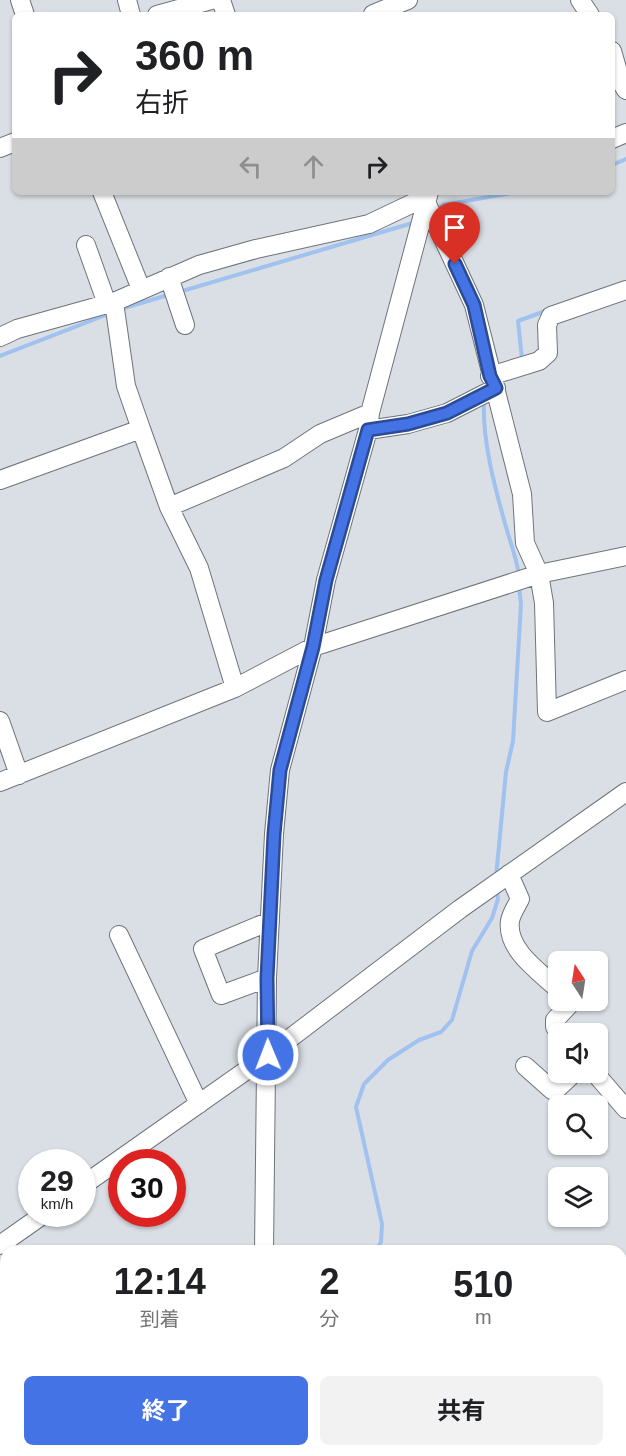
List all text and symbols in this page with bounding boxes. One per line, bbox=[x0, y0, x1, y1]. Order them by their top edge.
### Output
text: 360 m bbox=[135, 32, 254, 79]
icon: right bbox=[36, 36, 114, 114]
text: 右折 bbox=[135, 88, 189, 118]
icon: left bbox=[234, 150, 267, 183]
icon: ahead bbox=[297, 150, 330, 183]
icon: right bbox=[360, 150, 393, 183]
pin bbox=[429, 202, 480, 264]
icon: arrive bbox=[438, 211, 471, 244]
north arrow bbox=[548, 951, 608, 1011]
map controls bbox=[548, 951, 608, 1227]
position arrow bbox=[236, 1023, 300, 1087]
button: sound bbox=[548, 1023, 608, 1083]
button: search bbox=[548, 1095, 608, 1155]
speed limit sign: 30 bbox=[108, 1149, 186, 1227]
text: 29 bbox=[40, 1164, 74, 1197]
button: layers bbox=[548, 1167, 608, 1227]
text: km/h bbox=[41, 1195, 73, 1212]
text: 12:14 bbox=[114, 1261, 206, 1302]
text: 2 bbox=[319, 1261, 340, 1302]
text: 510 bbox=[453, 1264, 513, 1305]
text: m bbox=[475, 1306, 492, 1328]
text: 到着 bbox=[140, 1308, 180, 1330]
text: 分 bbox=[320, 1308, 340, 1330]
button: 終了 bbox=[24, 1376, 308, 1445]
button: 共有 bbox=[320, 1376, 603, 1445]

